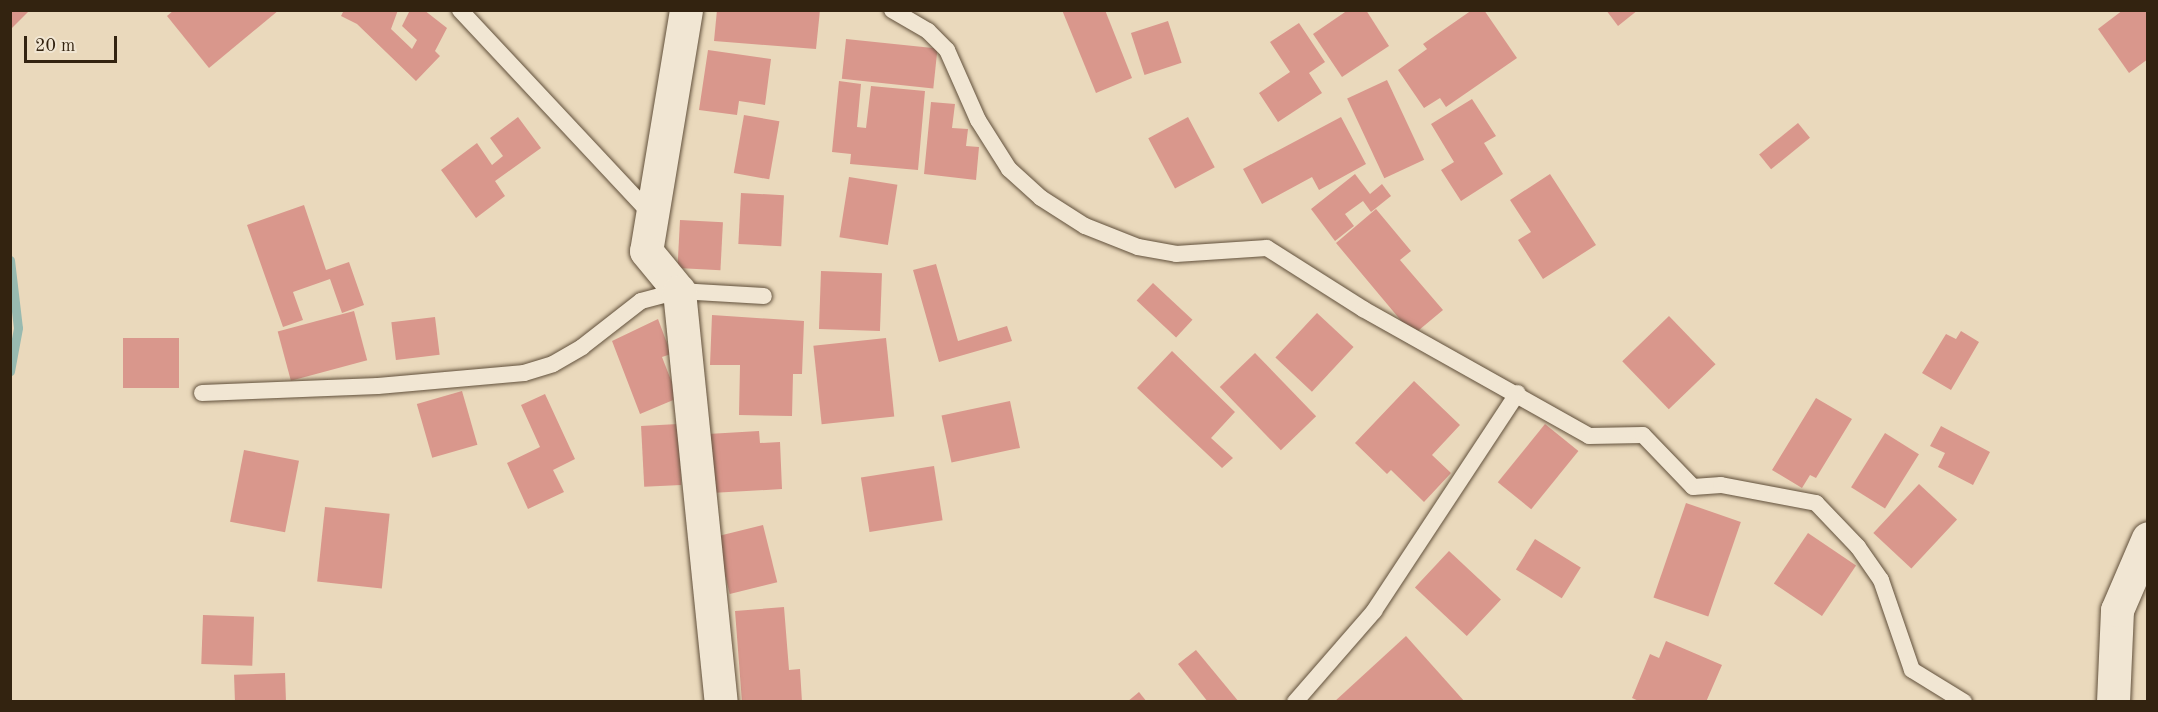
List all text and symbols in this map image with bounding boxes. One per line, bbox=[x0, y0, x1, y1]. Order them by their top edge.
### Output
scale bar bbox=[27, 24, 120, 62]
text: 20 m bbox=[35, 37, 75, 55]

